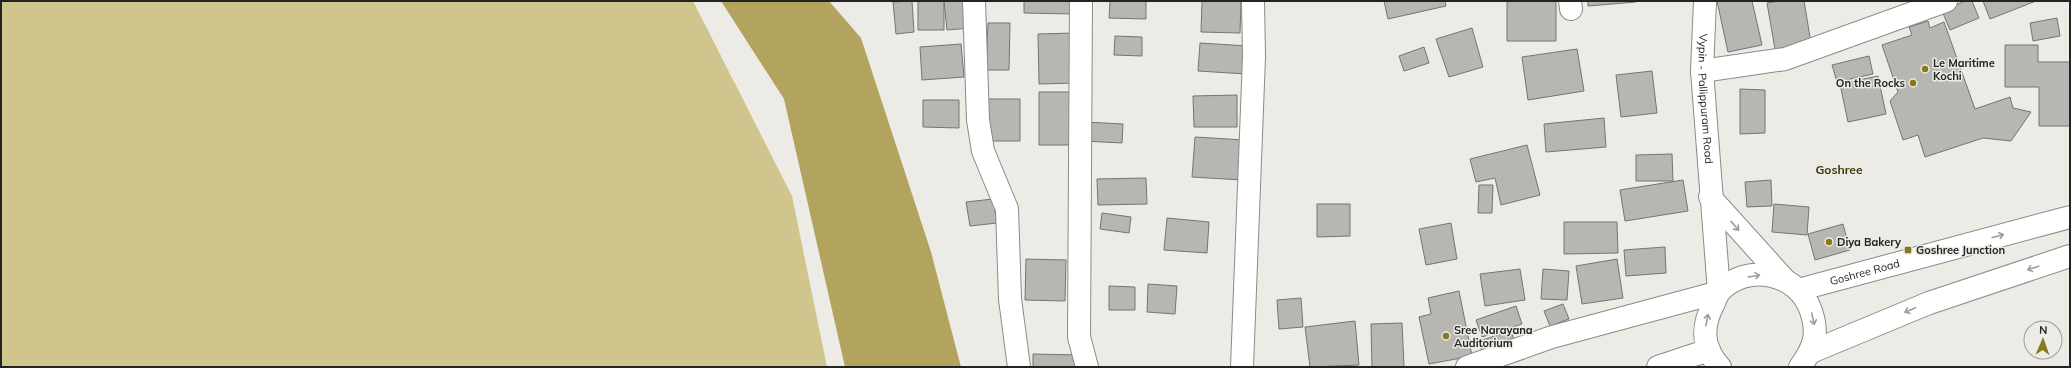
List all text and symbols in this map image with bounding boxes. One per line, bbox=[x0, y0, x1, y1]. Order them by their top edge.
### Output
street label: Vypin - Pallippuram Road bbox=[1695, 33, 1716, 164]
place label: Le Maritime Kochi bbox=[1933, 56, 1995, 83]
marker: Le Maritime Kochi bbox=[1920, 64, 1930, 74]
place label: On the Rocks bbox=[1836, 76, 1905, 90]
marker: On the Rocks bbox=[1908, 78, 1918, 88]
district label: Goshree bbox=[1815, 162, 1863, 177]
one-way arrow bbox=[1731, 221, 1740, 232]
one-way arrow bbox=[1991, 232, 2004, 239]
place label: Diya Bakery bbox=[1837, 235, 1901, 249]
marker: Diya Bakery bbox=[1824, 237, 1834, 247]
place label: Goshree Junction bbox=[1916, 243, 2005, 257]
marker: Goshree Junction bbox=[1903, 245, 1913, 255]
street label: Goshree Road bbox=[1828, 256, 1901, 288]
one-way arrow bbox=[2027, 265, 2040, 272]
one-way arrow bbox=[1747, 272, 1760, 280]
one-way arrow bbox=[1905, 307, 1917, 315]
one-way arrow bbox=[1809, 312, 1817, 325]
one-way arrow bbox=[1703, 314, 1711, 327]
north arrow bbox=[2023, 320, 2063, 360]
place label: Sree Narayana Auditorium bbox=[1454, 323, 1533, 350]
text: N bbox=[2039, 323, 2048, 337]
marker: Sree Narayana Auditorium bbox=[1441, 331, 1451, 341]

